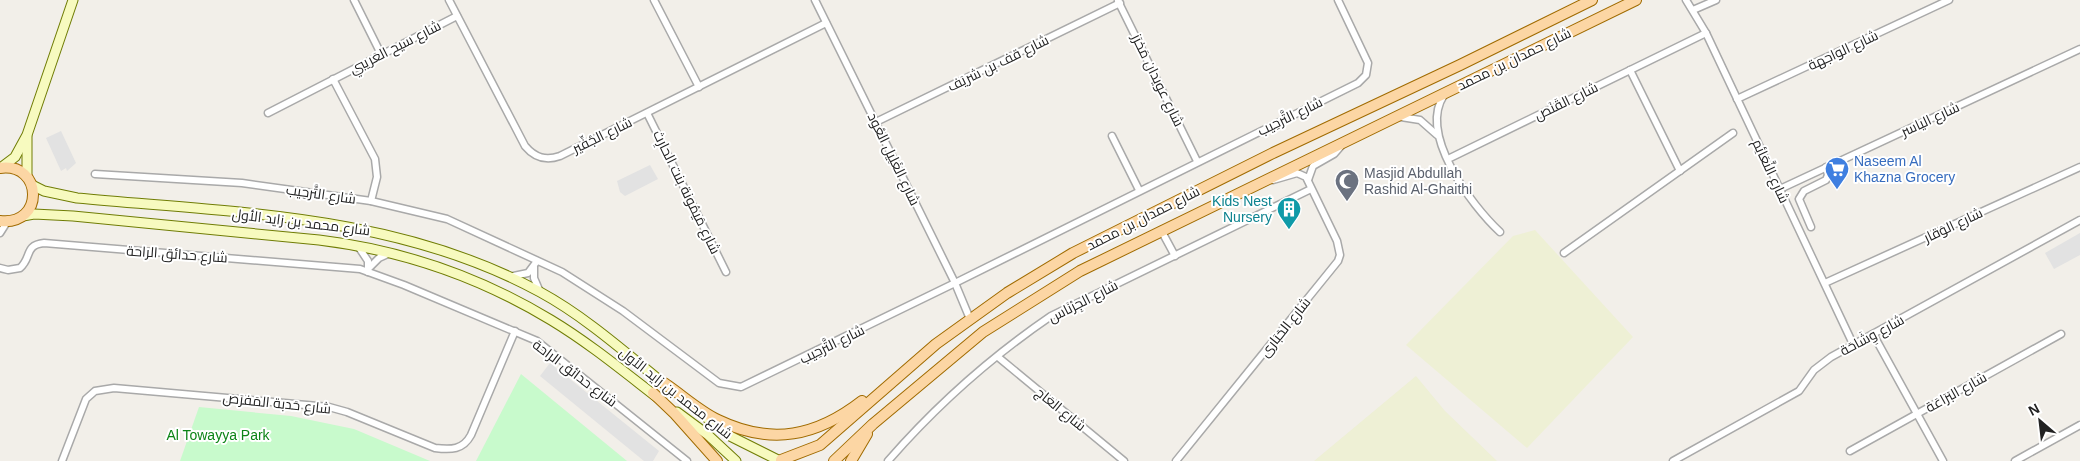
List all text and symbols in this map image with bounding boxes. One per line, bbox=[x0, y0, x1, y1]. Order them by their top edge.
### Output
street label: شارع سيح العَريبي bbox=[347, 17, 445, 81]
street label: شارع حمدان بن محمد bbox=[1455, 25, 1574, 94]
street label: شارع الواجهة bbox=[1805, 27, 1881, 74]
street label: شارع عويدان مَخرَز bbox=[1127, 30, 1187, 129]
street label: شارع قف بن شريَف bbox=[945, 32, 1052, 95]
street label: شارع القَنَص bbox=[1532, 79, 1601, 124]
street label: شارع التَّرحِيب bbox=[1254, 92, 1326, 139]
street label: شارع الياسر bbox=[1897, 99, 1962, 141]
street label: شارع الغَلِيل العُود bbox=[864, 110, 923, 208]
street label: شارع الجُفِّير bbox=[568, 113, 635, 158]
street label: شارع مَيمُونة بنت الحارِث bbox=[649, 128, 724, 257]
street label: شارع النَّعَائِم bbox=[1747, 136, 1794, 206]
place label: Naseem Al Khazna Grocery bbox=[1854, 153, 1955, 185]
supermarket icon: Naseem Al Khazna Grocery bbox=[1824, 156, 1850, 190]
place label: Masjid Abdullah Rashid Al-Ghaithi bbox=[1364, 165, 1472, 197]
mosque icon: Masjid Abdullah Rashid Al-Ghaithi bbox=[1334, 168, 1360, 202]
street label: شارع التَّرحِيب bbox=[285, 179, 357, 208]
street label: شارع حمدان بن محمد bbox=[1084, 183, 1203, 254]
place label: Kids Nest Nursery bbox=[1212, 193, 1272, 225]
building icon: Kids Nest Nursery bbox=[1276, 196, 1302, 230]
street label: شارع الوَقار bbox=[1920, 204, 1985, 247]
street label: شارع محمد بن زايد الأول bbox=[231, 206, 371, 239]
street label: شارع حدائق الراحة bbox=[126, 242, 228, 267]
street label: شارع الجِرْنَاس bbox=[1045, 277, 1121, 326]
street label: شارع الحَبَارى bbox=[1256, 294, 1315, 360]
street label: شارع وِشَاحَة bbox=[1837, 311, 1908, 361]
street label: شارع التَّرحِيب bbox=[796, 320, 868, 367]
street label: شارع حدائق الراحة bbox=[529, 336, 620, 411]
street label: شارع محمد بن زايد الأول bbox=[616, 344, 736, 443]
street label: شارع البَرَاعَة bbox=[1923, 369, 1990, 416]
street label: شارع العَاج bbox=[1032, 384, 1089, 435]
street label: شارع حَدبة المَفرَص bbox=[222, 389, 332, 418]
north arrow bbox=[2015, 396, 2065, 446]
text: N bbox=[2026, 400, 2042, 419]
park label: Al Towayya Park bbox=[166, 427, 271, 443]

